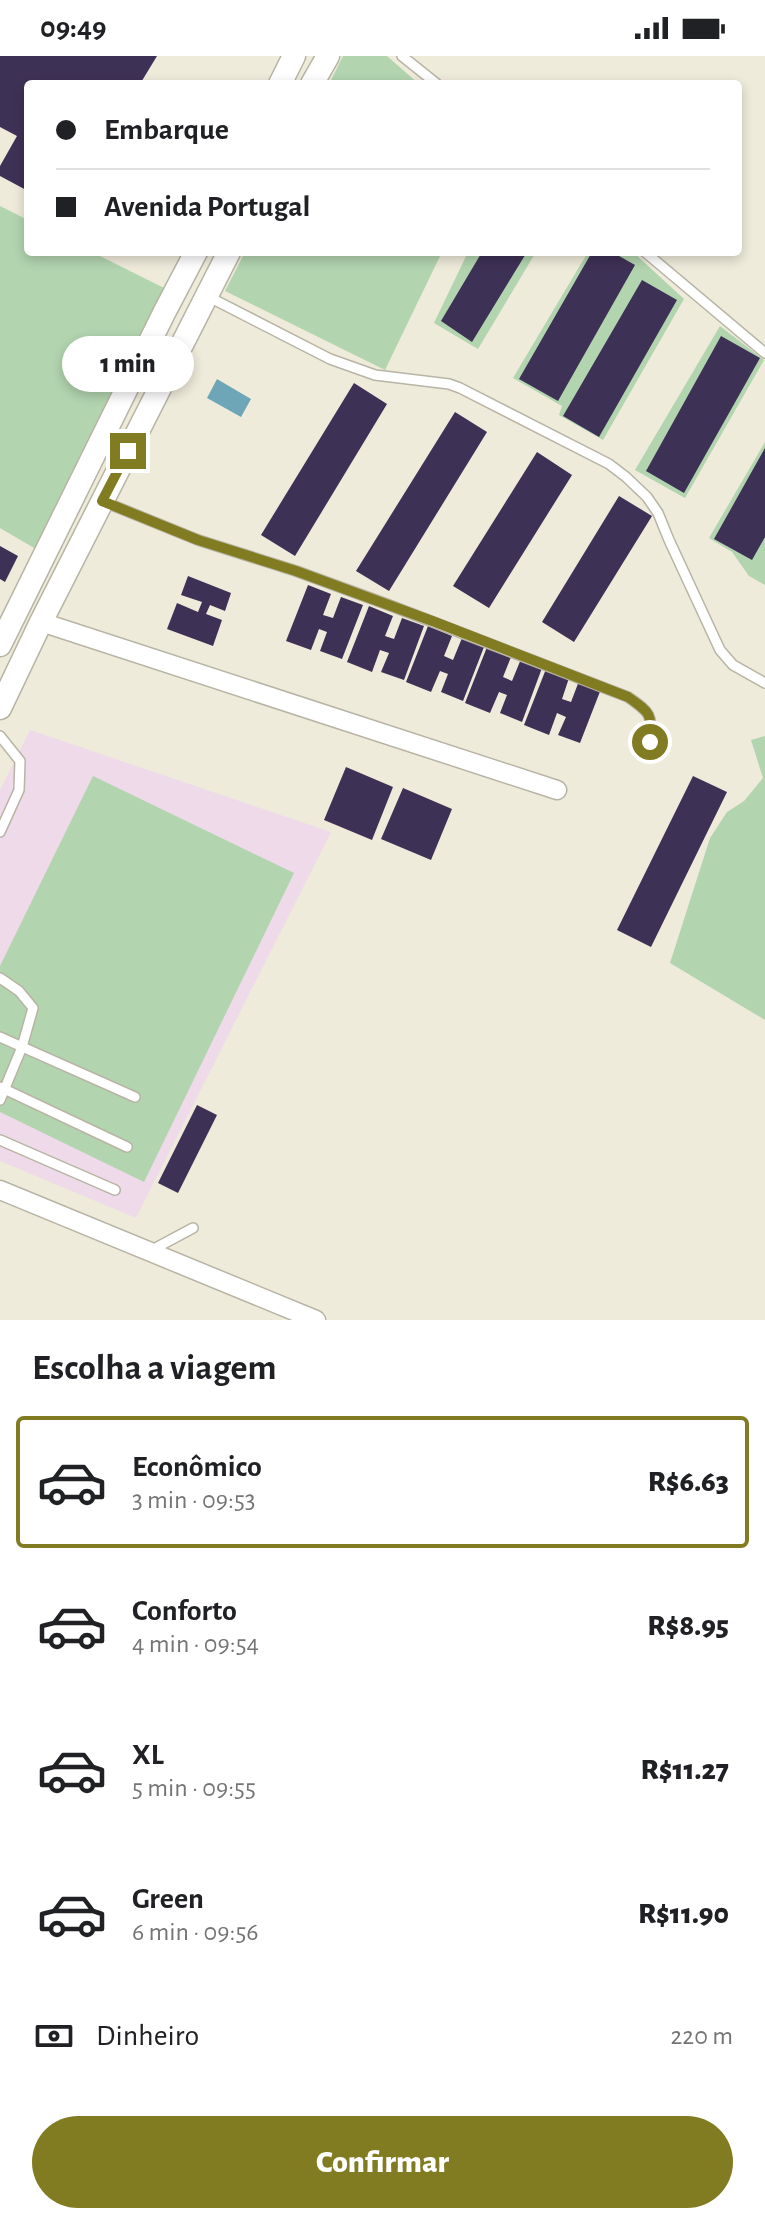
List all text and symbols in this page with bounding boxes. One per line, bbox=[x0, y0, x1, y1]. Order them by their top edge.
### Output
text: 09:49 bbox=[40, 13, 107, 43]
text: Embarque bbox=[104, 115, 229, 145]
text: Avenida Portugal bbox=[104, 192, 311, 222]
callout: 1 min bbox=[62, 335, 194, 391]
text: 1 min bbox=[100, 351, 156, 377]
route end bbox=[110, 433, 146, 469]
route start bbox=[632, 724, 668, 760]
text: Escolha a viagem bbox=[32, 1350, 277, 1386]
icon: car bbox=[36, 1446, 108, 1518]
text: Econômico bbox=[132, 1452, 262, 1482]
text: R$6.63 bbox=[648, 1467, 729, 1497]
text: 3 min · 09:53 bbox=[132, 1487, 256, 1513]
icon: car bbox=[36, 1590, 108, 1662]
text: Conforto bbox=[132, 1596, 237, 1626]
text: R$8.95 bbox=[647, 1611, 729, 1641]
text: 4 min · 09:54 bbox=[132, 1631, 259, 1657]
icon: car bbox=[36, 1734, 108, 1806]
text: XL bbox=[132, 1740, 164, 1770]
text: R$11.27 bbox=[641, 1755, 729, 1785]
text: 5 min · 09:55 bbox=[132, 1775, 256, 1801]
icon: car bbox=[36, 1878, 108, 1950]
text: Green bbox=[132, 1884, 204, 1914]
text: R$11.90 bbox=[638, 1899, 729, 1929]
text: 6 min · 09:56 bbox=[132, 1919, 259, 1945]
icon: cash bbox=[32, 2014, 76, 2058]
text: Dinheiro bbox=[96, 2021, 199, 2051]
text: 220 m bbox=[671, 2023, 733, 2049]
button: Confirmar bbox=[32, 2116, 733, 2208]

